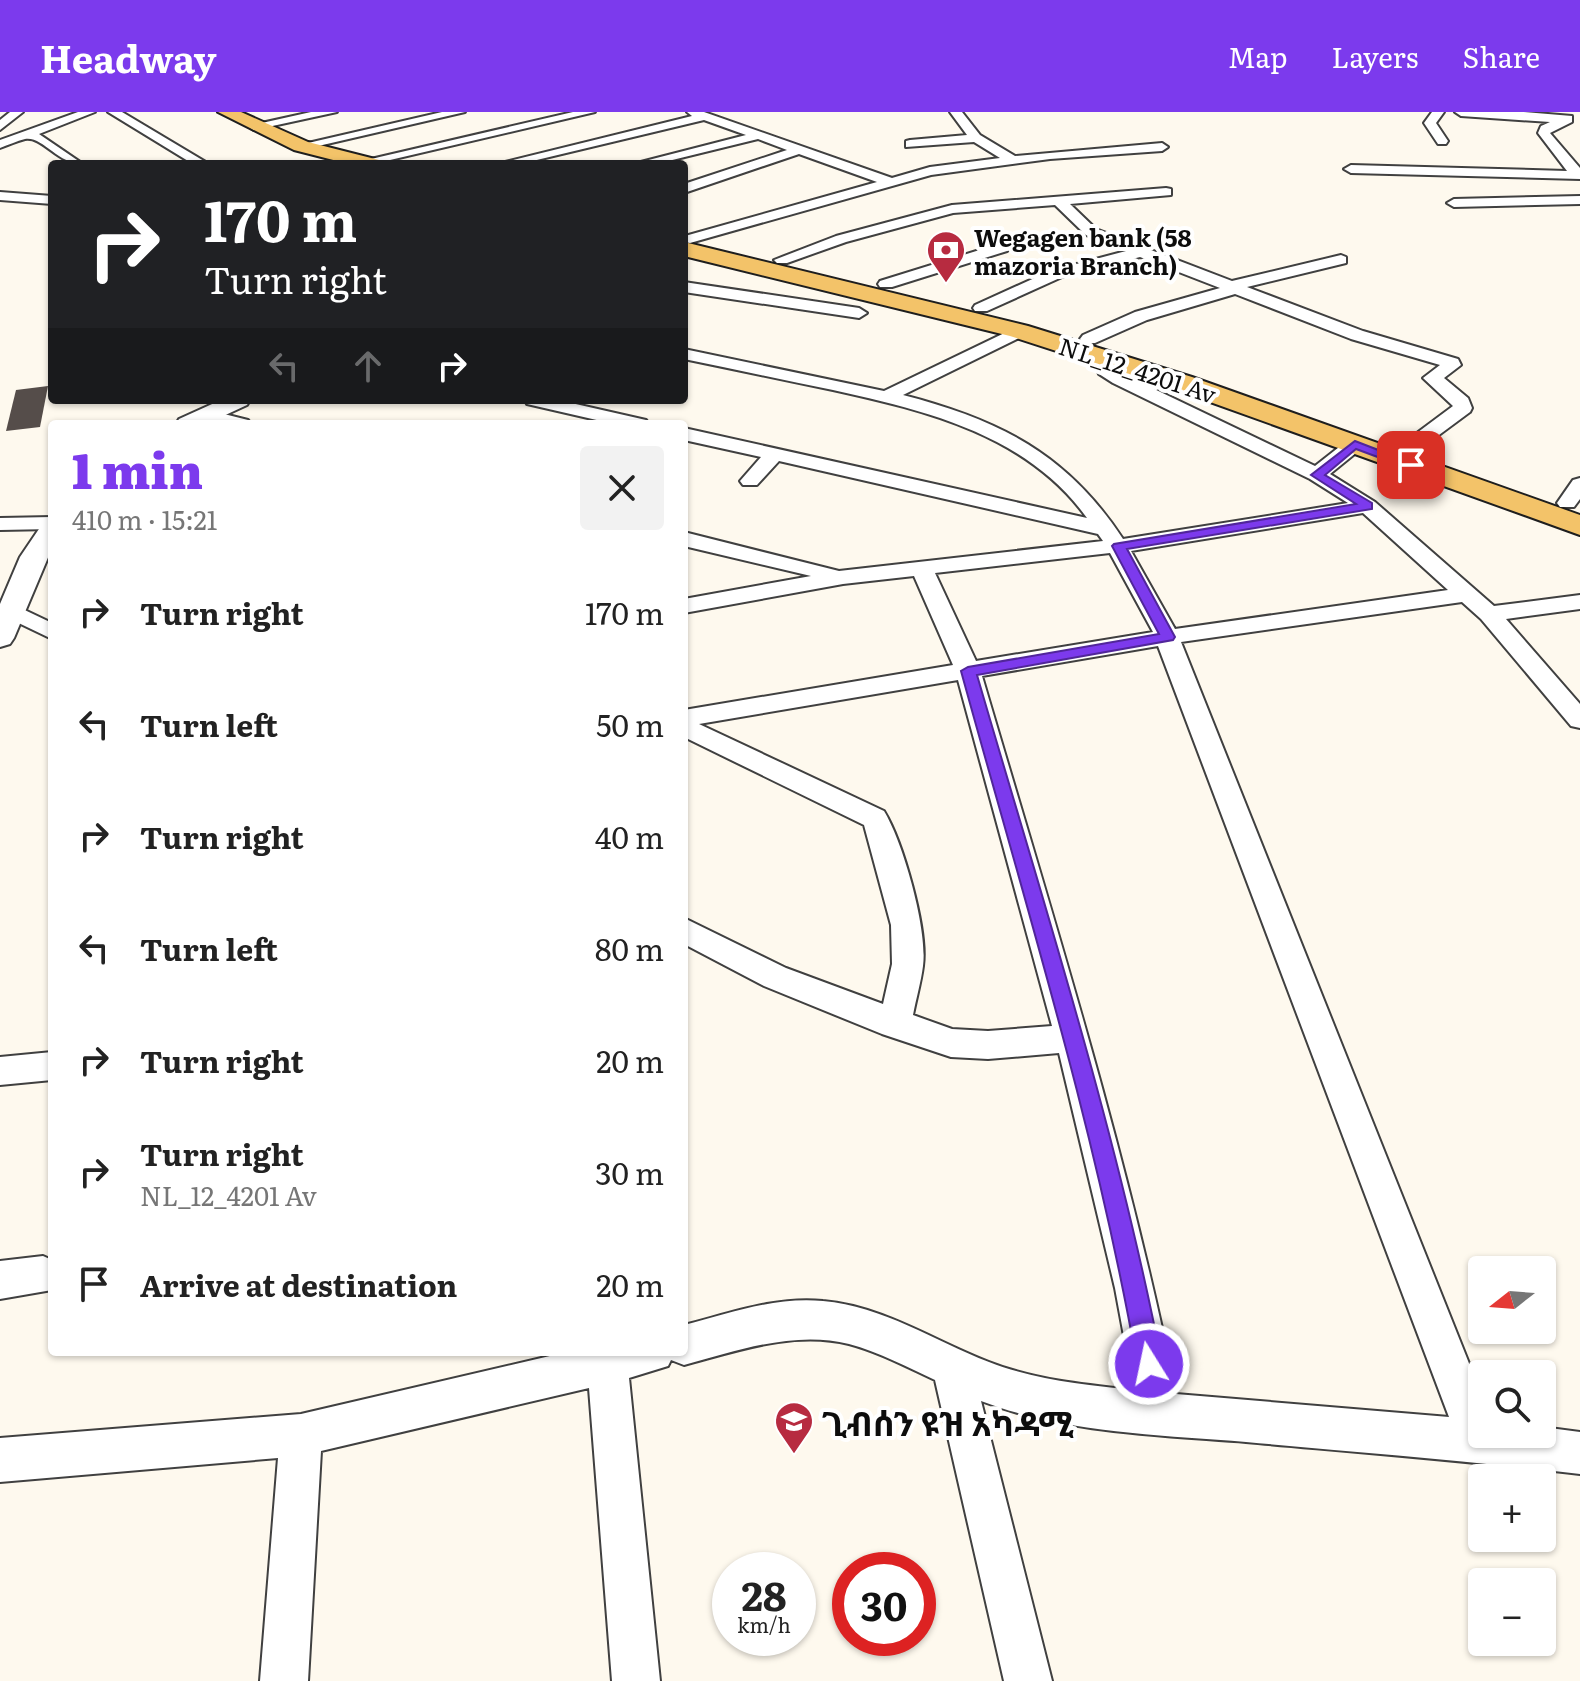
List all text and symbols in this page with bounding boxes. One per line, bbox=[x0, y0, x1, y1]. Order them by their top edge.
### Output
text: Headway bbox=[40, 28, 216, 85]
text: Map bbox=[1228, 35, 1287, 77]
text: Layers bbox=[1331, 35, 1418, 77]
text: Share bbox=[1462, 35, 1540, 77]
text: 170 m bbox=[204, 176, 357, 259]
icon: right bbox=[72, 192, 176, 296]
place label: Wegagen bank (58 mazoria Branch) bbox=[974, 219, 1192, 282]
bank icon: Wegagen bank (58 mazoria Branch) bbox=[925, 229, 967, 284]
text: Turn right bbox=[204, 252, 387, 305]
street label: NL_12_4201 Av bbox=[1055, 327, 1221, 411]
icon: left bbox=[262, 344, 306, 388]
icon: ahead bbox=[346, 344, 390, 388]
icon: right bbox=[430, 344, 474, 388]
pin bbox=[1377, 431, 1445, 499]
text: 1 min bbox=[72, 433, 203, 504]
icon: arrive bbox=[1389, 443, 1433, 487]
button: close bbox=[580, 446, 664, 530]
text: 410 m · 15:21 bbox=[72, 499, 217, 538]
icon: right bbox=[72, 590, 116, 634]
text: Turn right bbox=[140, 590, 304, 634]
text: 170 m bbox=[585, 590, 664, 634]
icon: left bbox=[72, 702, 116, 746]
text: Turn left bbox=[140, 702, 278, 746]
text: 50 m bbox=[596, 702, 664, 746]
icon: right bbox=[72, 814, 116, 858]
text: Turn right bbox=[140, 814, 304, 858]
text: 40 m bbox=[595, 814, 664, 858]
icon: left bbox=[72, 926, 116, 970]
text: Turn left bbox=[140, 926, 278, 970]
text: 80 m bbox=[595, 926, 664, 970]
icon: right bbox=[72, 1038, 116, 1082]
text: Turn right bbox=[140, 1038, 304, 1082]
text: 20 m bbox=[596, 1038, 664, 1082]
text: Turn right bbox=[140, 1131, 304, 1175]
icon: right bbox=[72, 1150, 116, 1194]
text: 30 m bbox=[595, 1150, 664, 1194]
text: NL_12_4201 Av bbox=[140, 1175, 317, 1214]
north arrow bbox=[1468, 1256, 1556, 1344]
map controls bbox=[1468, 1256, 1556, 1656]
icon: arrive bbox=[72, 1262, 116, 1306]
text: Arrive at destination bbox=[140, 1262, 457, 1306]
text: 20 m bbox=[596, 1262, 664, 1306]
position arrow bbox=[1107, 1322, 1191, 1406]
button: search bbox=[1468, 1360, 1556, 1448]
place label: ጊብሰን ዩዝ አካዳሚ bbox=[822, 1396, 1074, 1446]
school or university icon: ጊብሰን ዩዝ አካዳሚ bbox=[773, 1400, 815, 1455]
button: + bbox=[1468, 1464, 1556, 1552]
speed limit sign: 30 bbox=[832, 1552, 936, 1656]
text: 28 bbox=[741, 1564, 787, 1623]
button: − bbox=[1468, 1568, 1556, 1656]
text: km/h bbox=[737, 1609, 791, 1639]

